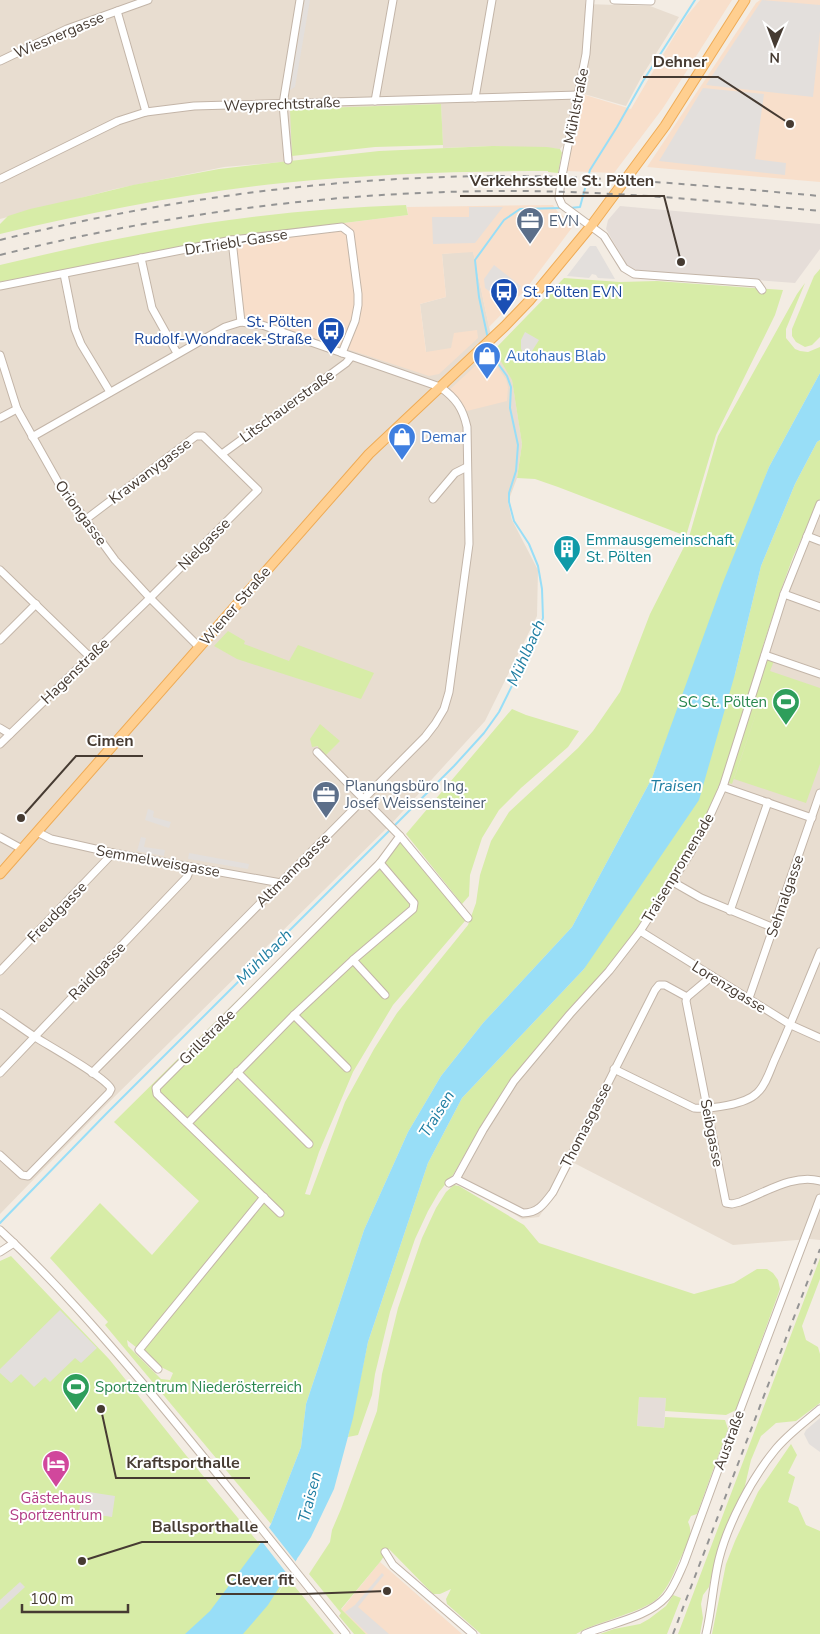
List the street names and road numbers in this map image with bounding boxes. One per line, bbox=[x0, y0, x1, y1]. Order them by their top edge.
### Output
street label: Wiesnergasse bbox=[11, 7, 107, 63]
street label: Mühlstraße bbox=[559, 66, 593, 146]
street label: Weyprechtstraße bbox=[223, 92, 341, 116]
street label: Dr.Triebl-Gasse bbox=[183, 224, 289, 260]
street label: Litschauerstraße bbox=[236, 365, 338, 447]
street label: Krawanygasse bbox=[105, 433, 195, 509]
street label: Oriongasse bbox=[50, 476, 112, 550]
street label: Nielgasse bbox=[174, 514, 234, 574]
street label: Wiener Straße bbox=[195, 562, 275, 650]
street label: Hagenstraße bbox=[37, 633, 113, 709]
street label: Traisenpromenade bbox=[637, 809, 719, 927]
street label: Altmanngasse bbox=[251, 828, 335, 912]
street label: Semmelweisgasse bbox=[94, 840, 222, 882]
street label: Sehnalgasse bbox=[762, 852, 808, 940]
street label: Freudgasse bbox=[23, 877, 91, 947]
street label: Raidlgasse bbox=[64, 938, 130, 1004]
street label: Lorenzgasse bbox=[688, 956, 770, 1018]
street label: Grillstraße bbox=[175, 1005, 239, 1069]
street label: Thomasgasse bbox=[556, 1079, 616, 1171]
street label: Seibgasse bbox=[696, 1097, 728, 1169]
street label: Austraße bbox=[709, 1407, 749, 1473]

